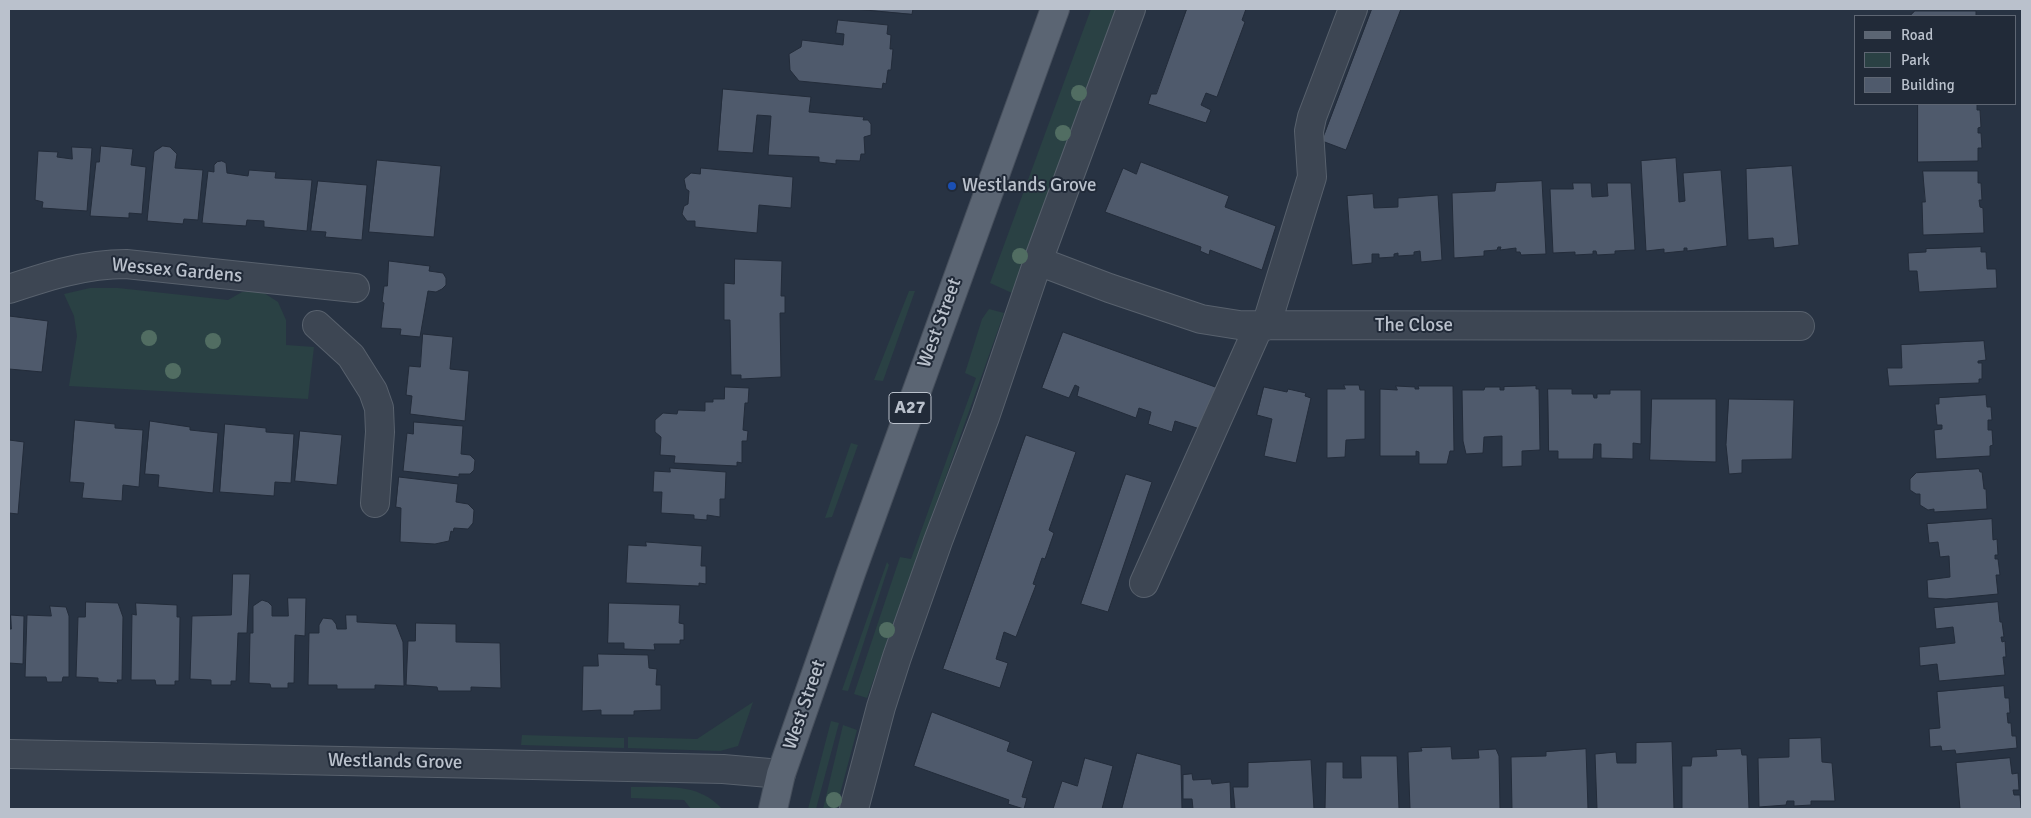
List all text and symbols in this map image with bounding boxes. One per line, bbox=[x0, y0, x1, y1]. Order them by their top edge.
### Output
legend bbox=[1854, 15, 2016, 105]
text: Road bbox=[1901, 26, 1933, 44]
text: Park bbox=[1901, 51, 1930, 69]
text: Building bbox=[1901, 76, 1955, 94]
place label: Westlands Grove bbox=[962, 175, 1096, 197]
marker: Westlands Grove bbox=[946, 180, 958, 192]
street label: Wessex Gardens bbox=[111, 254, 243, 288]
street label: West Street bbox=[913, 275, 967, 371]
street label: The Close bbox=[1375, 315, 1453, 337]
road number: A27 bbox=[889, 392, 931, 423]
street label: West Street bbox=[779, 657, 831, 753]
street label: Westlands Grove bbox=[328, 749, 462, 775]

